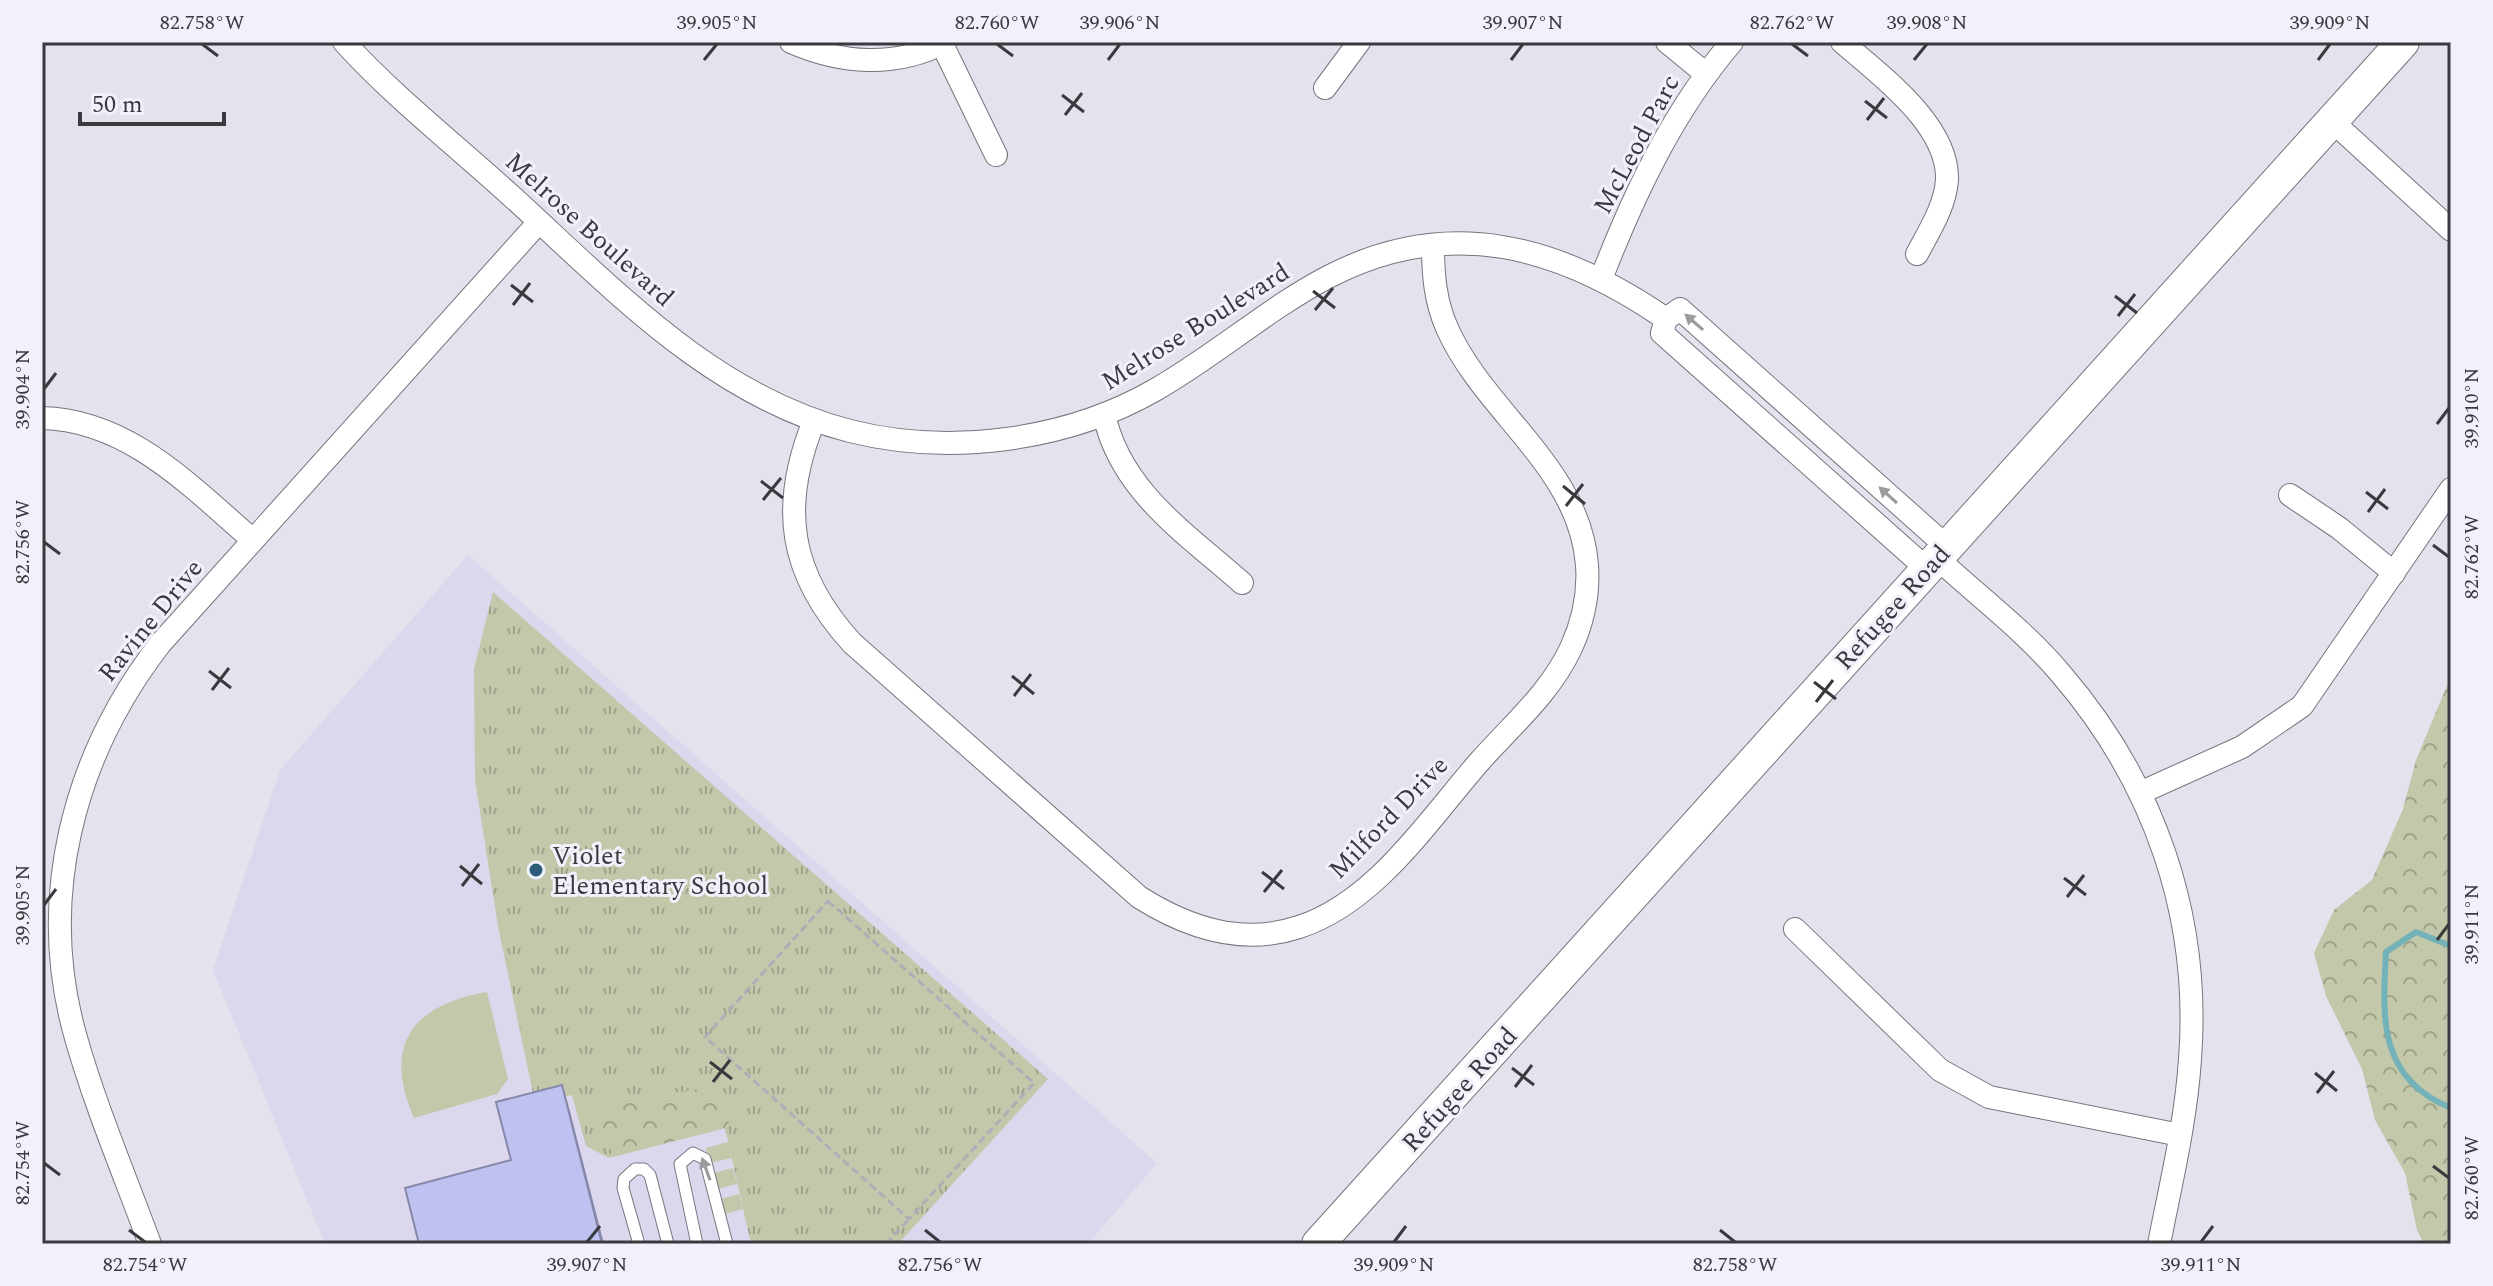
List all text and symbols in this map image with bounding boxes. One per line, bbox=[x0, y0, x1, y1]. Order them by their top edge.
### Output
text: 82.758°W bbox=[160, 8, 245, 38]
text: 39.905°N bbox=[677, 8, 757, 38]
text: 82.760°W bbox=[955, 8, 1040, 38]
text: 39.906°N bbox=[1080, 8, 1160, 38]
text: 39.907°N bbox=[1483, 8, 1563, 38]
text: 82.762°W bbox=[1750, 8, 1835, 38]
text: 39.908°N bbox=[1887, 8, 1967, 38]
text: 39.909°N bbox=[2290, 8, 2370, 38]
street label: McLeod Parc bbox=[1583, 67, 1690, 221]
scale bar bbox=[80, 76, 224, 126]
text: 50 m bbox=[92, 87, 143, 123]
street label: Melrose Boulevard bbox=[496, 143, 683, 317]
street label: Melrose Boulevard bbox=[1093, 253, 1298, 401]
one-way arrow bbox=[1684, 313, 1703, 331]
text: 39.904°N bbox=[8, 349, 38, 429]
text: 39.910°N bbox=[2457, 368, 2487, 448]
one-way arrow bbox=[1878, 487, 1897, 505]
text: 82.756°W bbox=[8, 499, 38, 584]
text: 82.762°W bbox=[2457, 514, 2487, 599]
street label: Refugee Road bbox=[1825, 536, 1960, 680]
street label: Ravine Drive bbox=[88, 550, 213, 691]
street label: Milford Drive bbox=[1319, 747, 1458, 889]
place label: Violet Elementary School bbox=[552, 836, 768, 906]
marker: Violet Elementary School bbox=[527, 861, 545, 879]
text: 39.905°N bbox=[8, 865, 38, 945]
text: 39.911°N bbox=[2457, 884, 2487, 964]
street label: Refugee Road bbox=[1392, 1018, 1527, 1162]
text: 82.754°W bbox=[8, 1120, 38, 1205]
text: 82.760°W bbox=[2457, 1135, 2487, 1220]
one-way arrow bbox=[699, 1157, 712, 1181]
text: 82.754°W bbox=[103, 1250, 188, 1280]
text: 39.907°N bbox=[547, 1250, 627, 1280]
text: 82.756°W bbox=[898, 1250, 983, 1280]
text: 39.909°N bbox=[1354, 1250, 1434, 1280]
text: 82.758°W bbox=[1693, 1250, 1778, 1280]
text: 39.911°N bbox=[2161, 1250, 2241, 1280]

